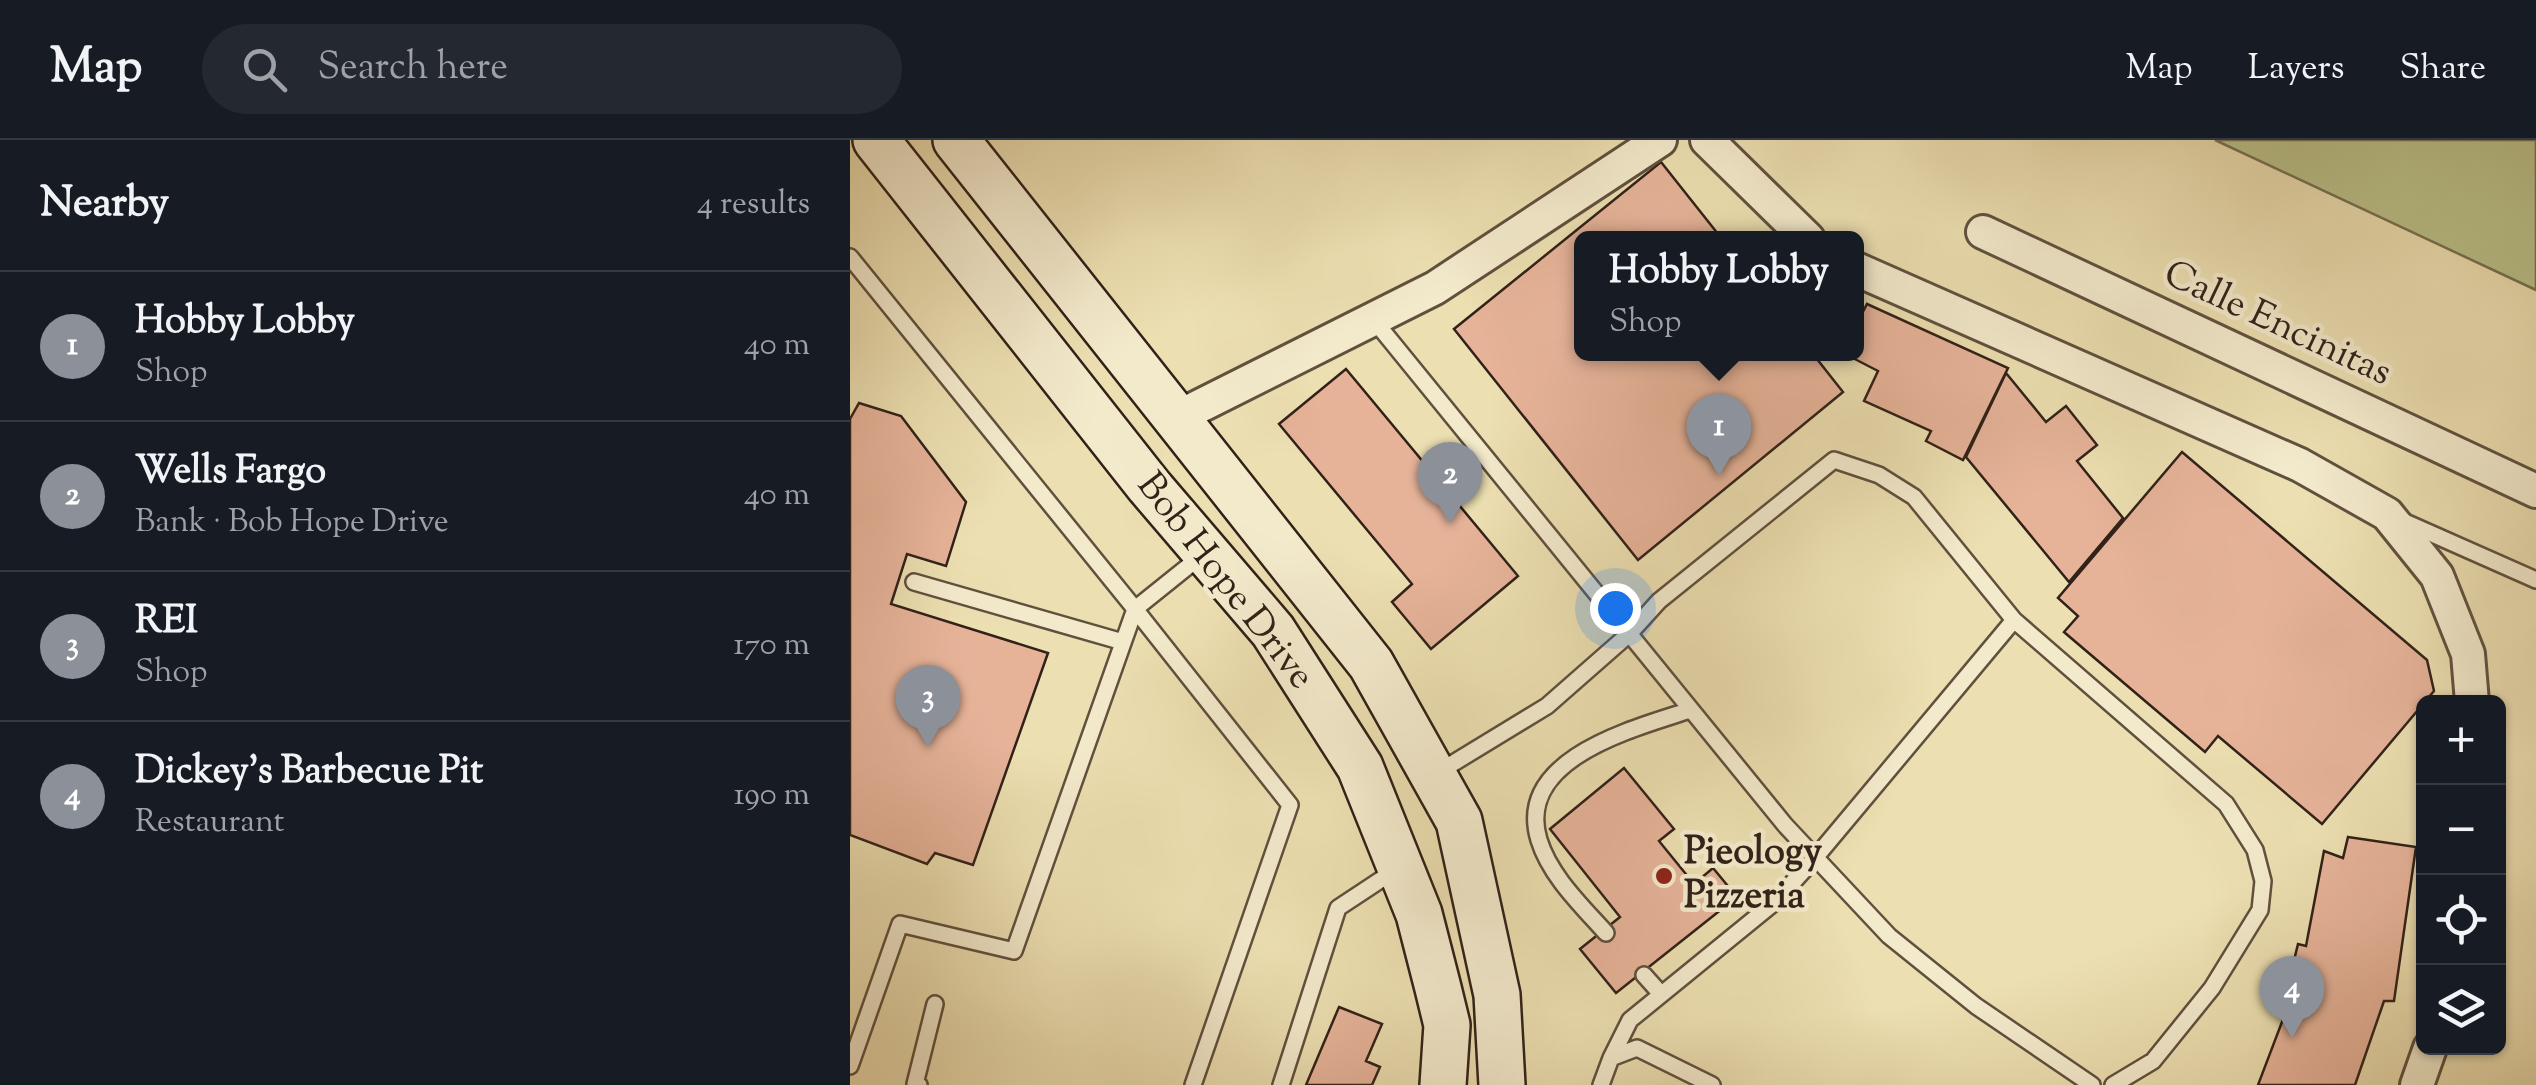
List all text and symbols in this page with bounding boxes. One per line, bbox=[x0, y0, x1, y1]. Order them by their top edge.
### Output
search box bbox=[202, 24, 902, 114]
text: Map bbox=[50, 35, 142, 104]
icon: search bbox=[237, 42, 292, 97]
text: Search here bbox=[317, 42, 508, 96]
text: Map bbox=[2125, 44, 2193, 95]
text: Layers bbox=[2248, 44, 2345, 95]
text: Share bbox=[2400, 44, 2486, 95]
text: Nearby bbox=[40, 175, 169, 235]
text: 4 results bbox=[697, 182, 810, 228]
popup bbox=[1574, 231, 1864, 361]
text: Hobby Lobby bbox=[1609, 246, 1829, 300]
street label: Calle Encinitas bbox=[2154, 249, 2400, 401]
text: Hobby Lobby bbox=[135, 296, 355, 350]
text: Shop bbox=[1609, 300, 1682, 346]
text: 1 bbox=[67, 323, 78, 369]
text: 40 m bbox=[744, 323, 810, 369]
text: Shop bbox=[135, 350, 207, 396]
pin: 1 bbox=[1686, 394, 1752, 476]
pin: 2 bbox=[1418, 442, 1482, 524]
text: Wells Fargo bbox=[135, 446, 326, 500]
street label: Bob Hope Drive bbox=[1122, 462, 1326, 702]
text: 2 bbox=[65, 473, 80, 519]
text: 40 m bbox=[744, 473, 810, 519]
text: Bank · Bob Hope Drive bbox=[135, 500, 449, 546]
your location bbox=[1590, 583, 1641, 634]
text: REI bbox=[135, 596, 198, 650]
text: 3 bbox=[66, 623, 79, 669]
text: 170 m bbox=[733, 623, 810, 669]
text: Shop bbox=[135, 650, 207, 696]
pin: 3 bbox=[896, 664, 960, 747]
map controls bbox=[2416, 695, 2506, 1055]
button: + bbox=[2416, 695, 2506, 785]
text: Dickey's Barbecue Pit bbox=[135, 746, 483, 800]
text: 4 bbox=[64, 773, 81, 819]
text: 190 m bbox=[734, 773, 810, 819]
button: − bbox=[2416, 785, 2506, 875]
text: Restaurant bbox=[135, 800, 285, 846]
place label: Pieology Pizzeria bbox=[1684, 827, 1822, 925]
marker: Pieology Pizzeria bbox=[1653, 865, 1675, 887]
button: locate bbox=[2416, 875, 2506, 965]
pin: 4 bbox=[2260, 956, 2324, 1038]
button: layers bbox=[2416, 965, 2506, 1055]

